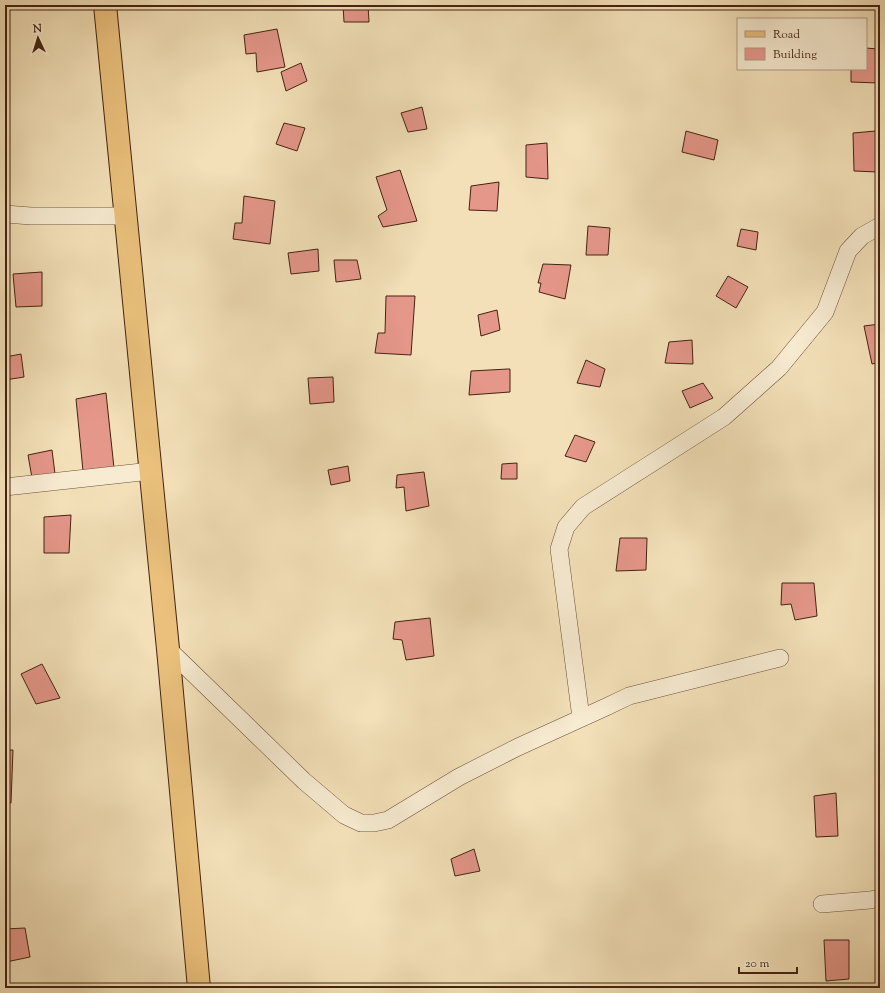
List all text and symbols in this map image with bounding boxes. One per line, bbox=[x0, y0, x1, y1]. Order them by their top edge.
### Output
north arrow bbox=[18, 18, 58, 58]
legend bbox=[737, 18, 867, 70]
text: N bbox=[31, 21, 43, 37]
text: Road bbox=[773, 26, 800, 44]
text: Building bbox=[773, 46, 817, 64]
scale bar bbox=[739, 949, 797, 975]
text: 20 m bbox=[745, 955, 770, 973]

